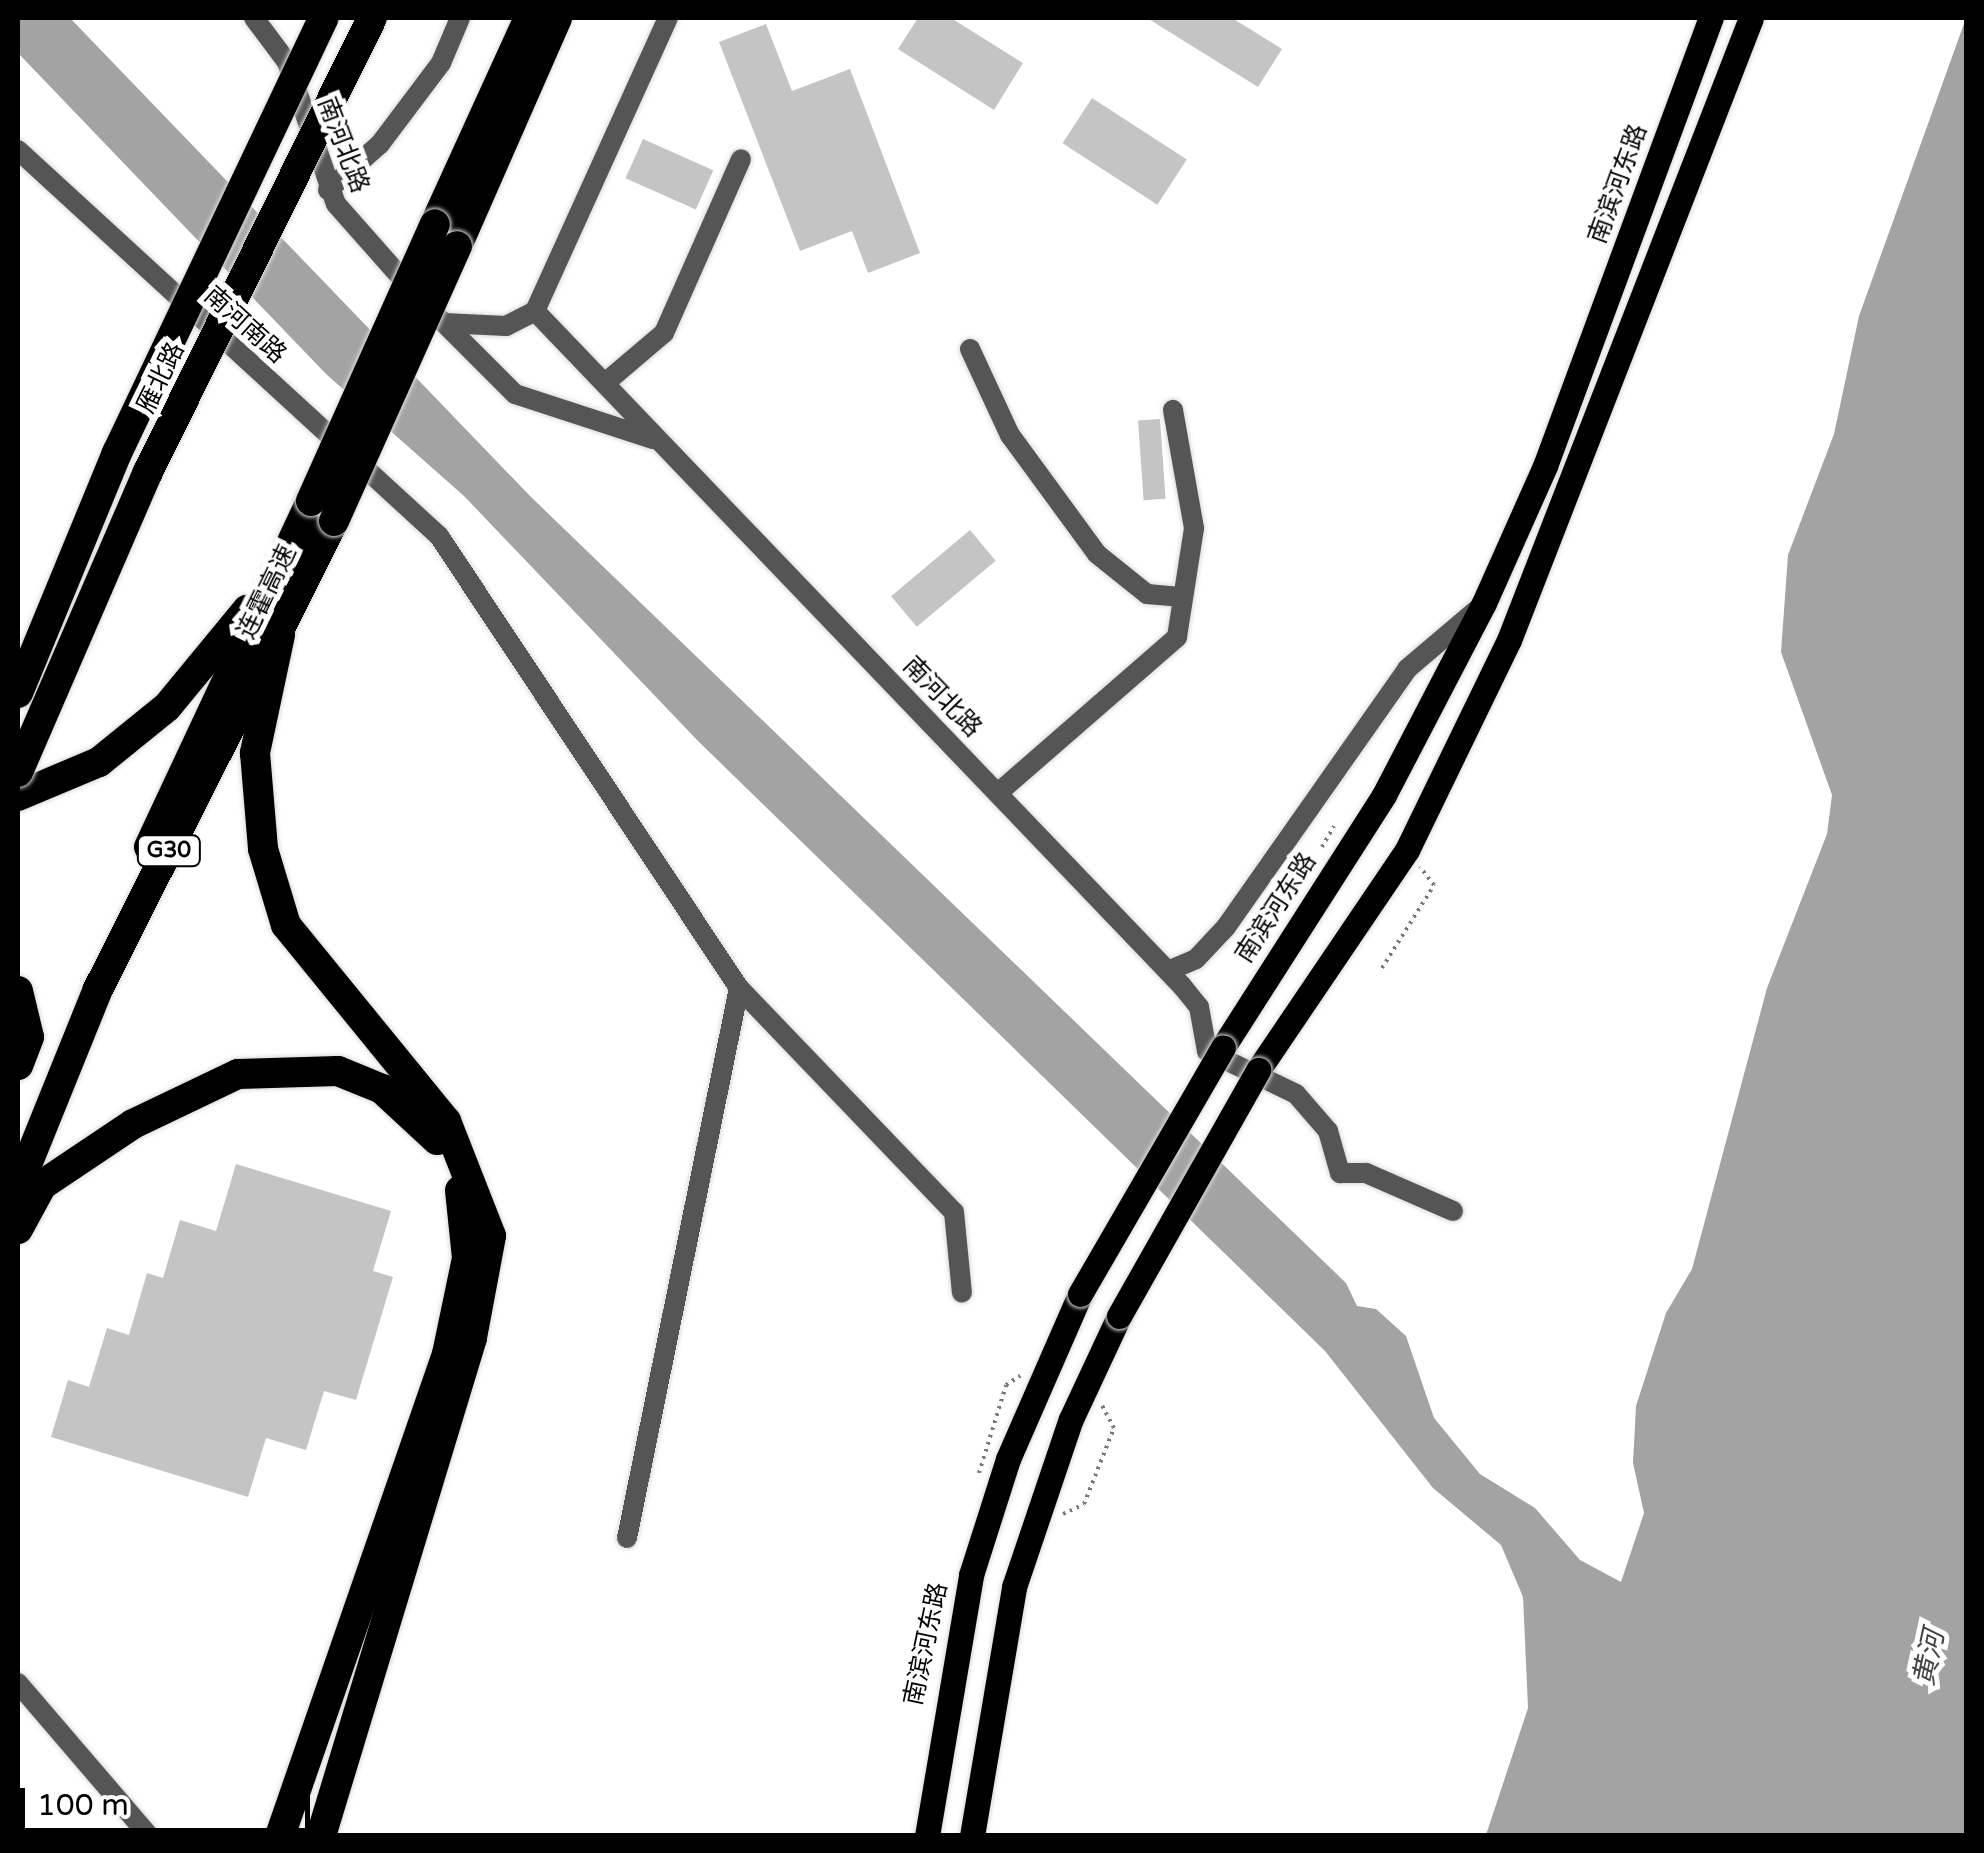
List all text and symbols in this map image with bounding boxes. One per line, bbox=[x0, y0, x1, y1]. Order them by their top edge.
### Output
street label: 南河北路 bbox=[311, 93, 375, 197]
street label: 南滨河东路 bbox=[1583, 120, 1653, 248]
street label: 南河南路 bbox=[198, 280, 292, 370]
street label: 雁北路 bbox=[131, 338, 191, 418]
street label: 连霍高速 bbox=[232, 540, 302, 644]
street label: 南河北路 bbox=[896, 651, 988, 743]
road number: G30 bbox=[136, 834, 202, 868]
street label: 南滨河东路 bbox=[1229, 847, 1323, 969]
street label: 南滨河东路 bbox=[898, 1580, 954, 1708]
water label: 黄河 bbox=[1907, 1627, 1951, 1689]
scale bar bbox=[25, 1768, 315, 1830]
text: 100 m bbox=[37, 1787, 129, 1824]

